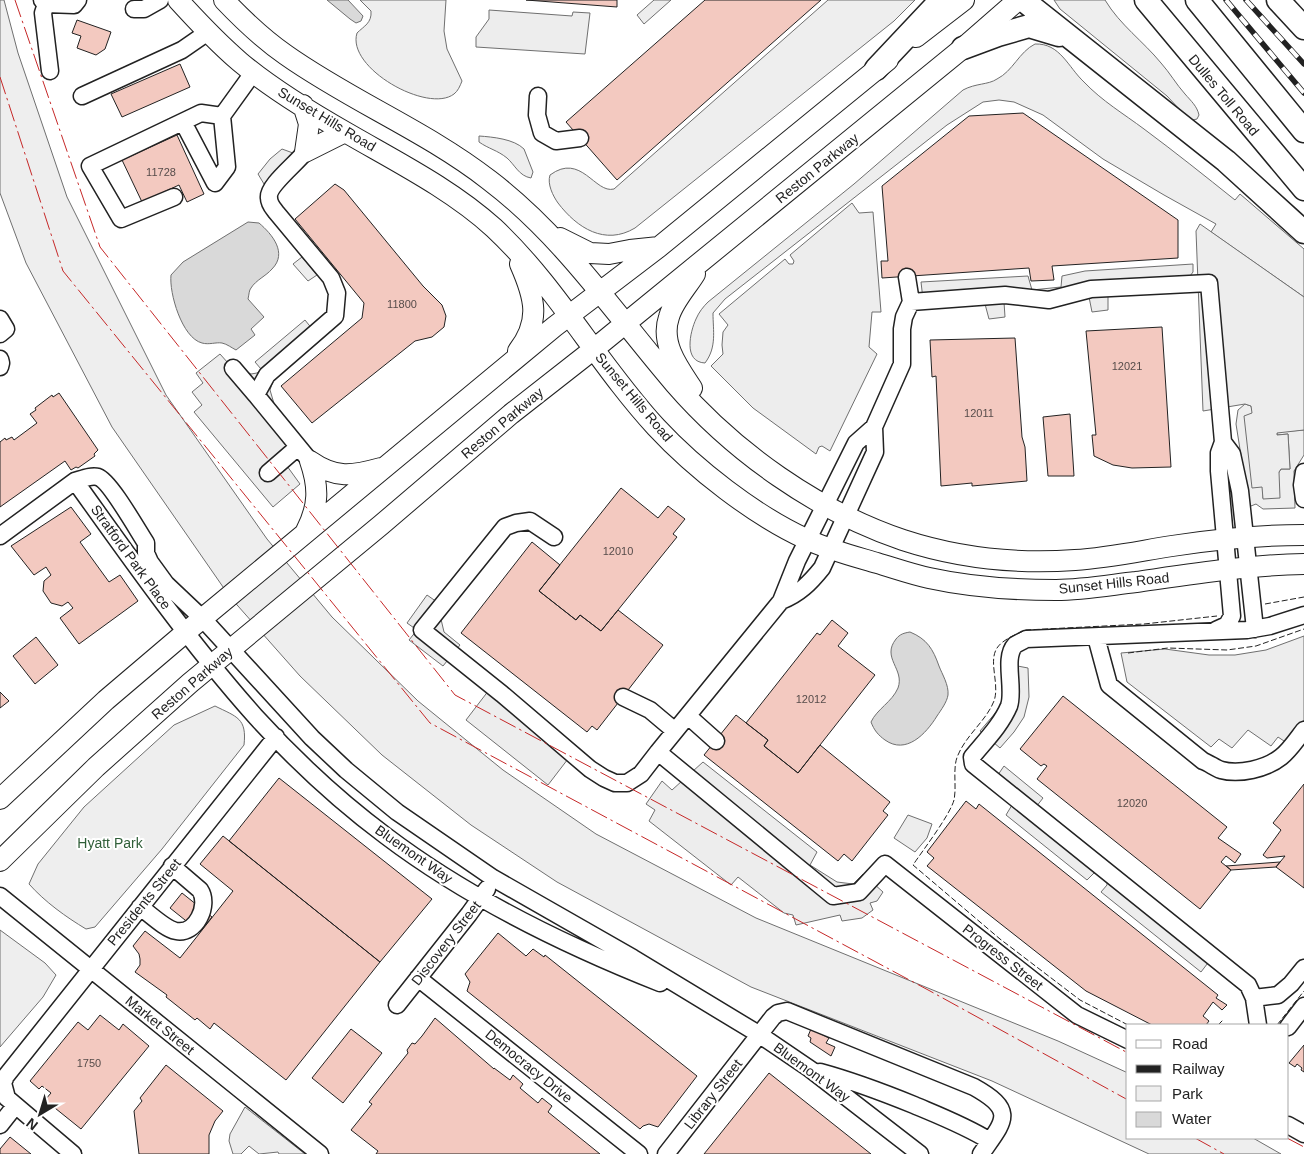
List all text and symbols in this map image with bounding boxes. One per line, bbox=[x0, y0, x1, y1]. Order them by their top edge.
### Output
street label: Dulles Toll Road bbox=[1185, 51, 1263, 139]
street label: Sunset Hills Road bbox=[275, 83, 379, 155]
street label: Reston Parkway bbox=[772, 130, 862, 206]
house number: 11728 bbox=[146, 166, 176, 178]
house number: 11800 bbox=[387, 298, 417, 310]
street label: Sunset Hills Road bbox=[592, 349, 676, 445]
house number: 12021 bbox=[1112, 360, 1142, 372]
street label: Reston Parkway bbox=[458, 384, 546, 462]
house number: 12011 bbox=[964, 407, 994, 419]
street label: Stratford Park Place bbox=[88, 502, 174, 613]
house number: 12010 bbox=[603, 545, 633, 557]
street label: Sunset Hills Road bbox=[1058, 569, 1170, 597]
street label: Reston Parkway bbox=[148, 644, 236, 722]
house number: 12012 bbox=[796, 693, 826, 705]
house number: 12020 bbox=[1117, 797, 1147, 809]
street label: Bluemont Way bbox=[372, 821, 456, 887]
park label: Hyatt Park bbox=[77, 835, 144, 851]
street label: Presidents Street bbox=[104, 855, 184, 949]
street label: Discovery Street bbox=[408, 898, 484, 988]
street label: Progress Street bbox=[960, 921, 1046, 993]
street label: Market Street bbox=[122, 992, 198, 1058]
legend bbox=[1126, 1024, 1289, 1139]
street label: Democracy Drive bbox=[482, 1026, 576, 1106]
text: Road bbox=[1172, 1035, 1208, 1052]
street label: Bluemont Way bbox=[771, 1039, 853, 1105]
street label: Library Street bbox=[681, 1056, 745, 1132]
house number: 1750 bbox=[77, 1057, 101, 1069]
text: Railway bbox=[1172, 1060, 1225, 1077]
text: Park bbox=[1172, 1085, 1203, 1102]
north arrow bbox=[15, 1089, 65, 1139]
text: Water bbox=[1172, 1110, 1211, 1127]
text: N bbox=[23, 1115, 41, 1134]

